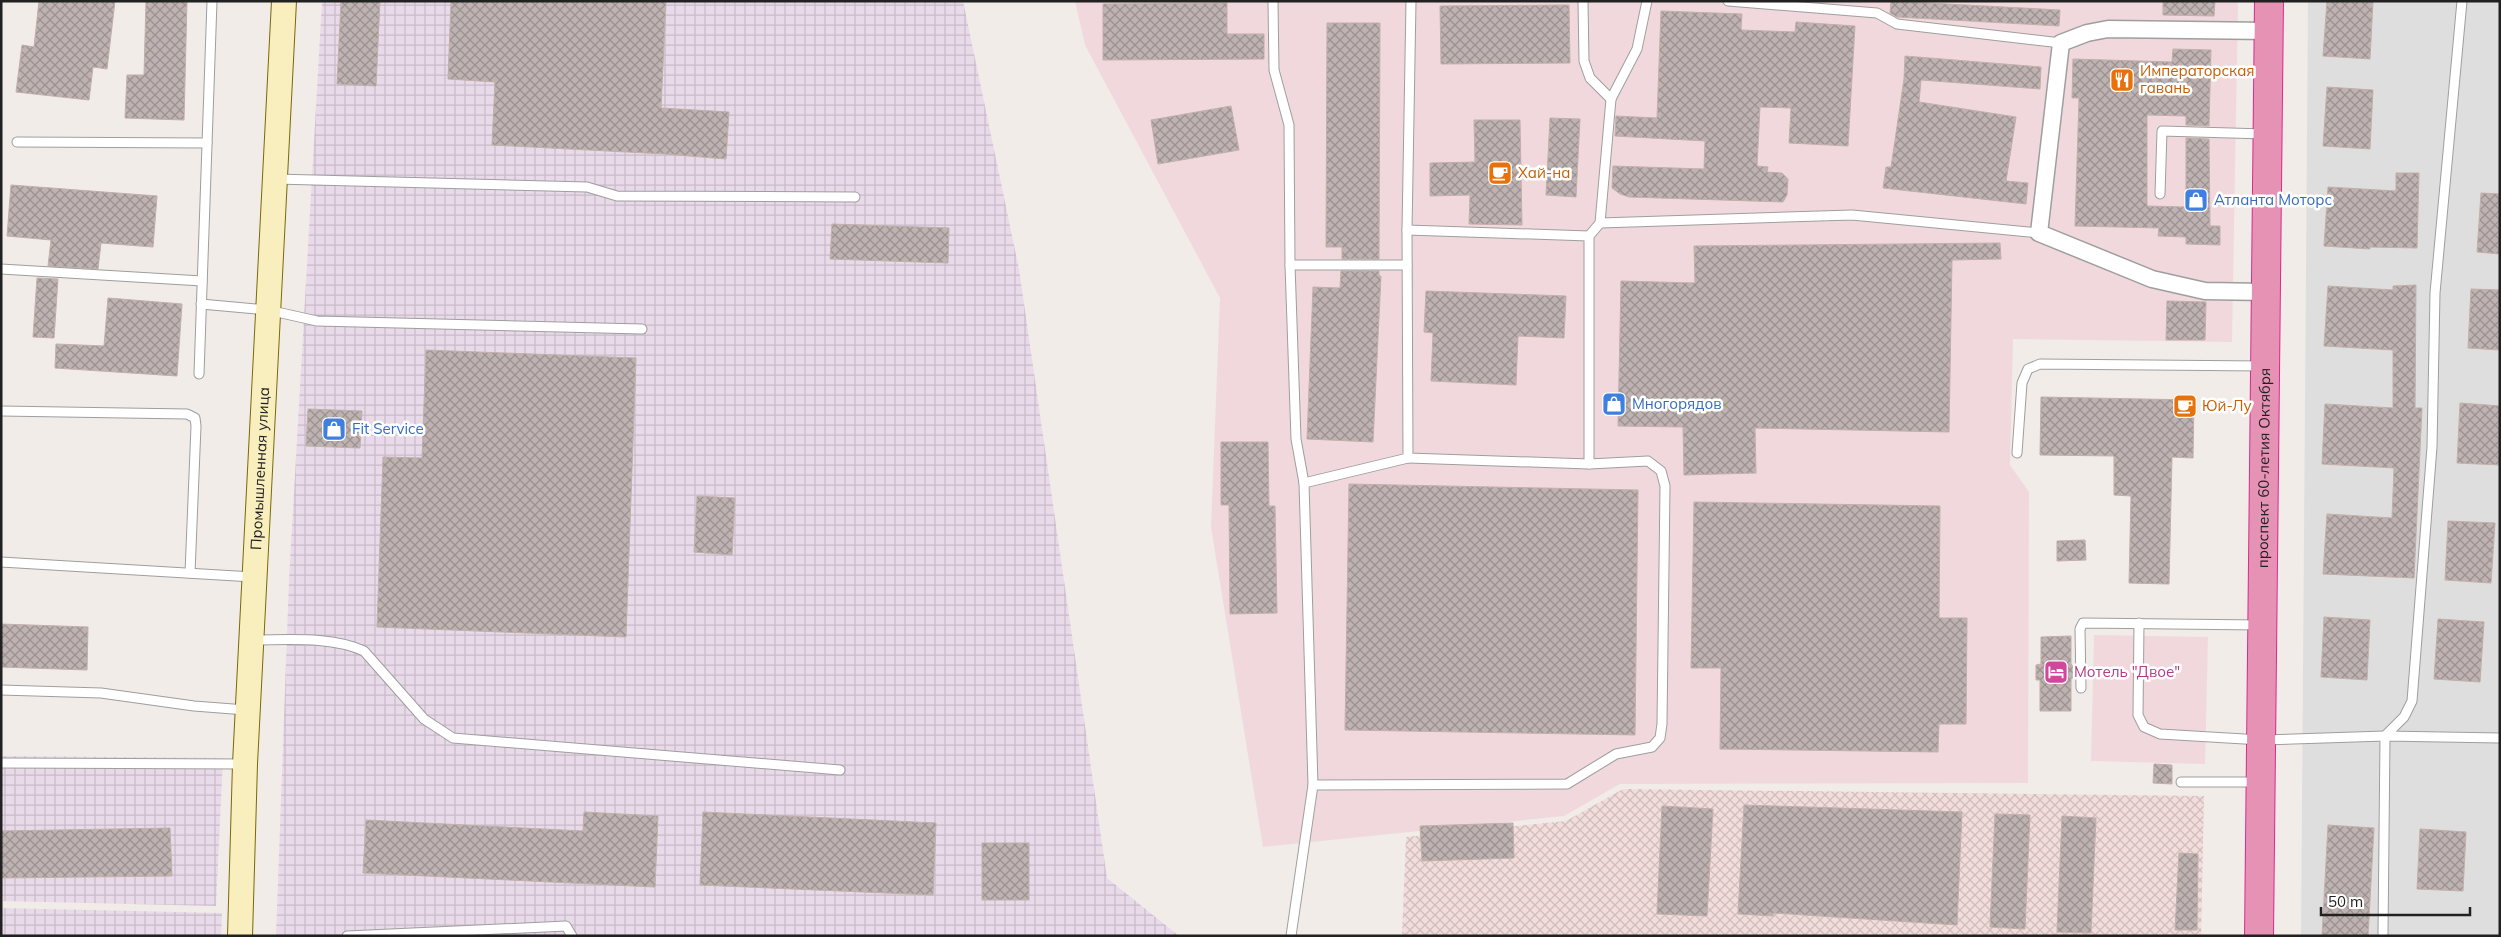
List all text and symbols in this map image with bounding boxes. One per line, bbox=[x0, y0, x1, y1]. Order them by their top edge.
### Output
place label: Императорская гавань bbox=[2140, 61, 2255, 97]
restaurant icon: Императорская гавань bbox=[2109, 67, 2135, 93]
cafe icon: Хай-на bbox=[1487, 160, 1513, 186]
place label: Хай-на bbox=[1518, 163, 1570, 182]
shop icon: Атланта Моторс bbox=[2183, 187, 2209, 213]
place label: Атланта Моторс bbox=[2214, 190, 2332, 209]
street label: проспект 60-летия Октября bbox=[2253, 368, 2274, 568]
street label: Промышленная улица bbox=[246, 387, 273, 550]
shop icon: Многорядов bbox=[1601, 391, 1627, 417]
cafe icon: Юй-Лу bbox=[2172, 393, 2198, 419]
place label: Многорядов bbox=[1632, 394, 1722, 413]
place label: Юй-Лу bbox=[2202, 396, 2252, 415]
shop icon: Fit Service bbox=[321, 416, 347, 442]
place label: Fit Service bbox=[352, 419, 424, 438]
hotel icon: Мотель "Двое" bbox=[2043, 659, 2069, 685]
place label: Мотель "Двое" bbox=[2074, 662, 2180, 681]
scale bar bbox=[2321, 884, 2470, 916]
text: 50 m bbox=[2328, 892, 2363, 911]

